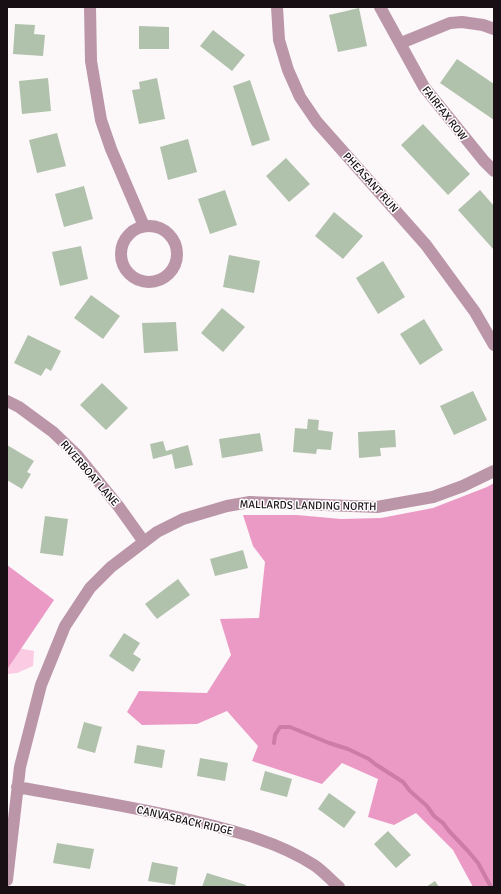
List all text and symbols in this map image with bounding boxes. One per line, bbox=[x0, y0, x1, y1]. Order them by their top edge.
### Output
street label: FAIRFAX ROW bbox=[419, 84, 470, 144]
street label: PHEASANT RUN bbox=[340, 150, 401, 215]
street label: RIVERBOAT LANE bbox=[58, 438, 122, 509]
street label: MALLARDS LANDING NORTH bbox=[239, 498, 377, 513]
street label: CANVASBACK RIDGE bbox=[135, 803, 234, 838]

